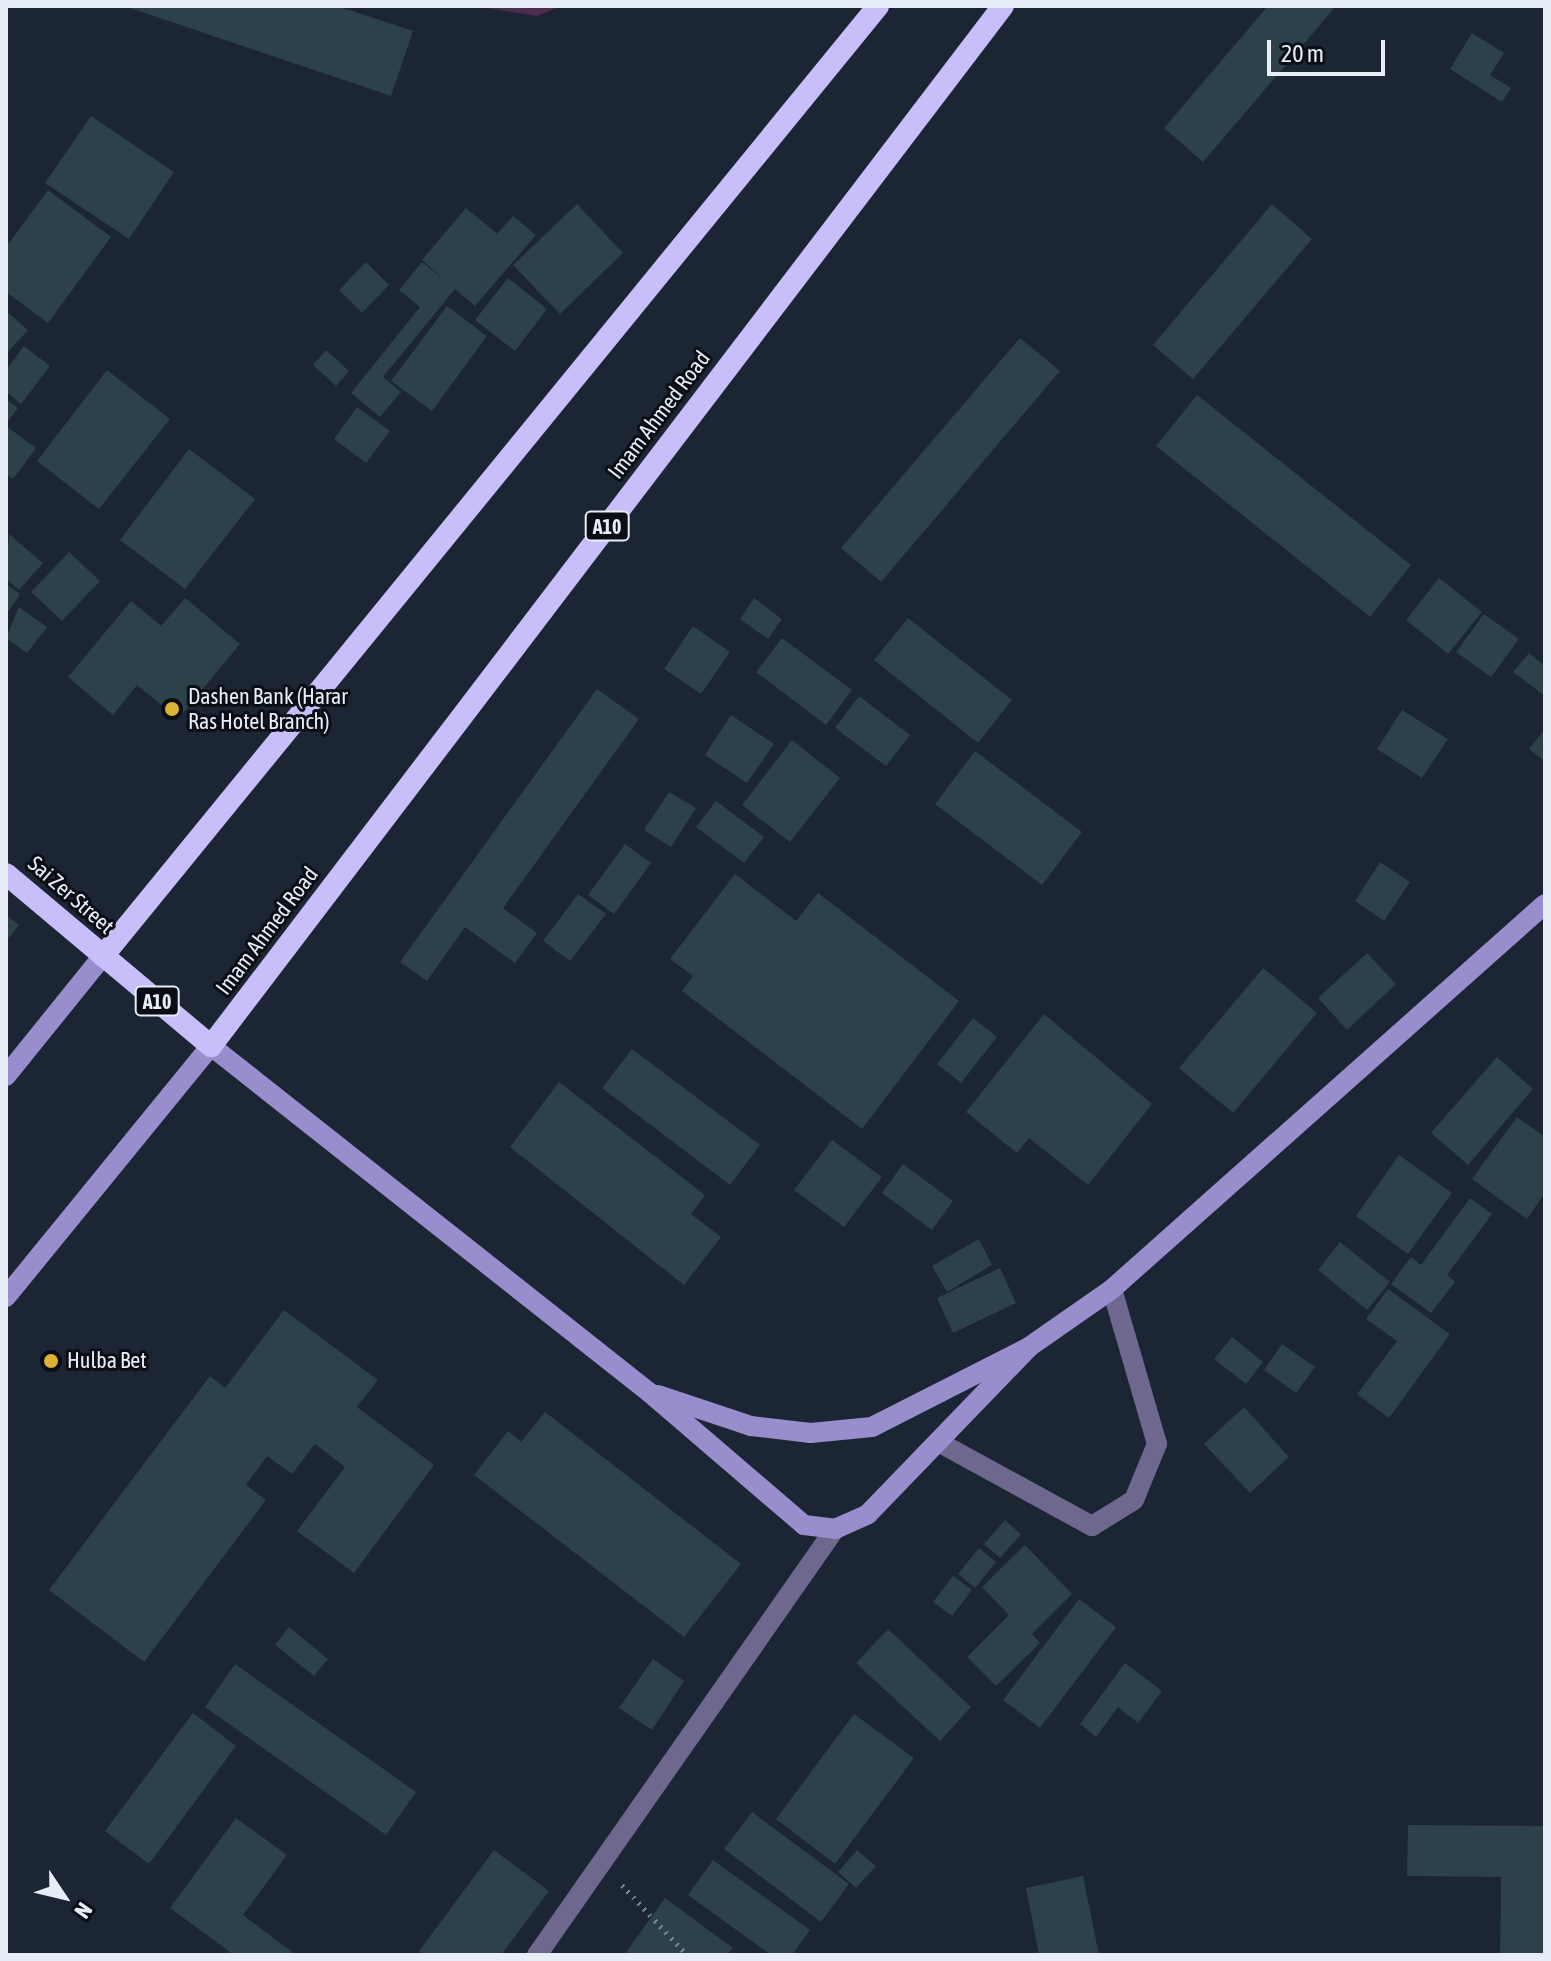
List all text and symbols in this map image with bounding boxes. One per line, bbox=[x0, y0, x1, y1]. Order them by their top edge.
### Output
scale bar bbox=[1271, 24, 1389, 74]
text: 20 m bbox=[1281, 40, 1324, 67]
street label: Imam Ahmed Road bbox=[602, 346, 716, 484]
road number: A10 bbox=[583, 510, 631, 542]
place label: Dashen Bank (Harar Ras Hotel Branch) bbox=[188, 683, 348, 734]
marker: Dashen Bank (Harar Ras Hotel Branch) bbox=[163, 700, 181, 718]
street label: Sai Zer Street bbox=[23, 851, 119, 939]
street label: Imam Ahmed Road bbox=[210, 862, 324, 1000]
road number: A10 bbox=[133, 985, 181, 1017]
place label: Hulba Bet bbox=[67, 1348, 147, 1374]
marker: Hulba Bet bbox=[42, 1352, 60, 1370]
north arrow bbox=[24, 1857, 104, 1937]
text: N bbox=[69, 1898, 98, 1924]

